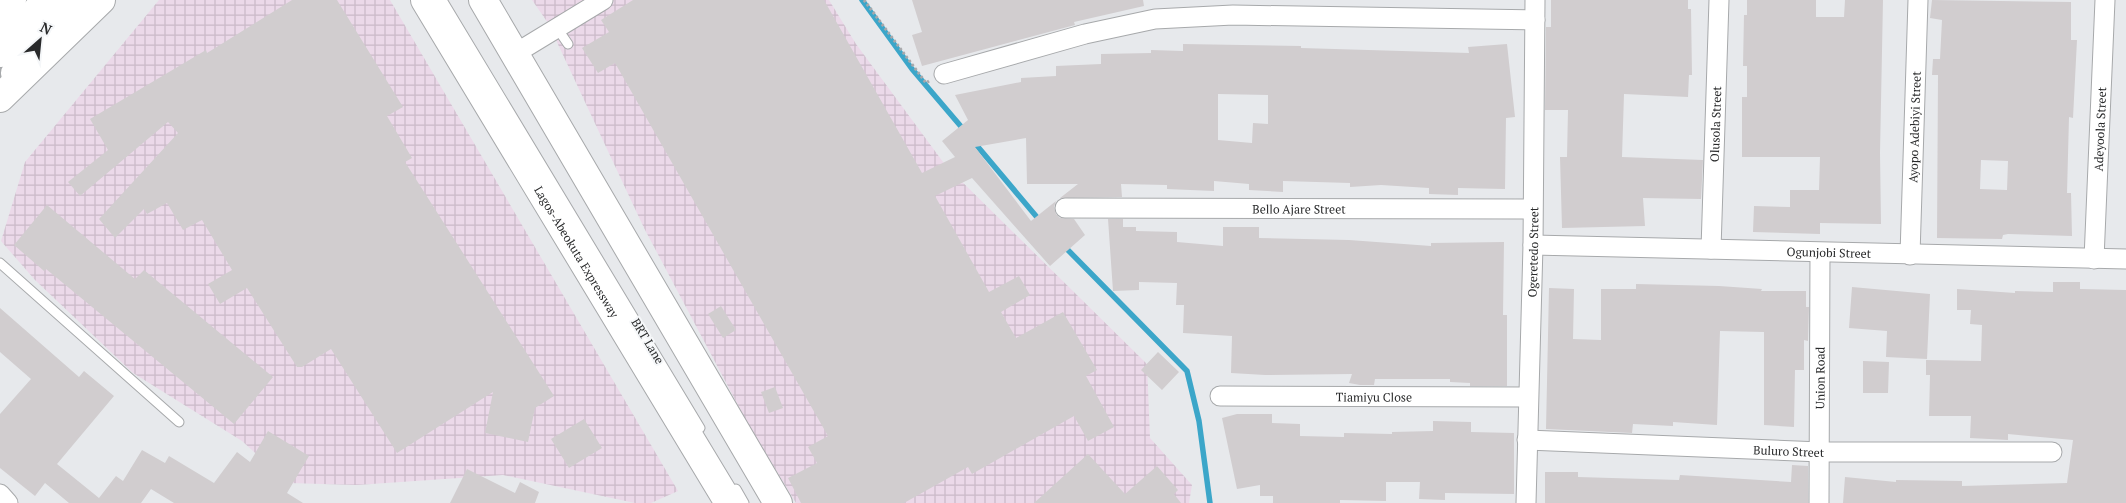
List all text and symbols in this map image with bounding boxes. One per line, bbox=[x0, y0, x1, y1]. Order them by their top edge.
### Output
north arrow bbox=[15, 15, 65, 65]
text: N bbox=[37, 17, 56, 39]
street label: Ayopo Adebiyi Street bbox=[1905, 70, 1923, 183]
street label: Olusola Street bbox=[1706, 85, 1724, 162]
street label: Adeyoola Street bbox=[2090, 86, 2109, 172]
street label: Lagos-Abeokuta Expressway bbox=[532, 183, 623, 321]
street label: Bello Ajare Street bbox=[1252, 201, 1346, 216]
street label: Ogeretedo Street bbox=[1524, 206, 1541, 298]
street label: Ogunjobi Street bbox=[1787, 243, 1872, 260]
street label: BRT Lane bbox=[629, 315, 667, 367]
street label: Union Road bbox=[1812, 346, 1827, 409]
street label: Tiamiyu Close bbox=[1336, 389, 1412, 404]
street label: Buluro Street bbox=[1753, 442, 1825, 460]

